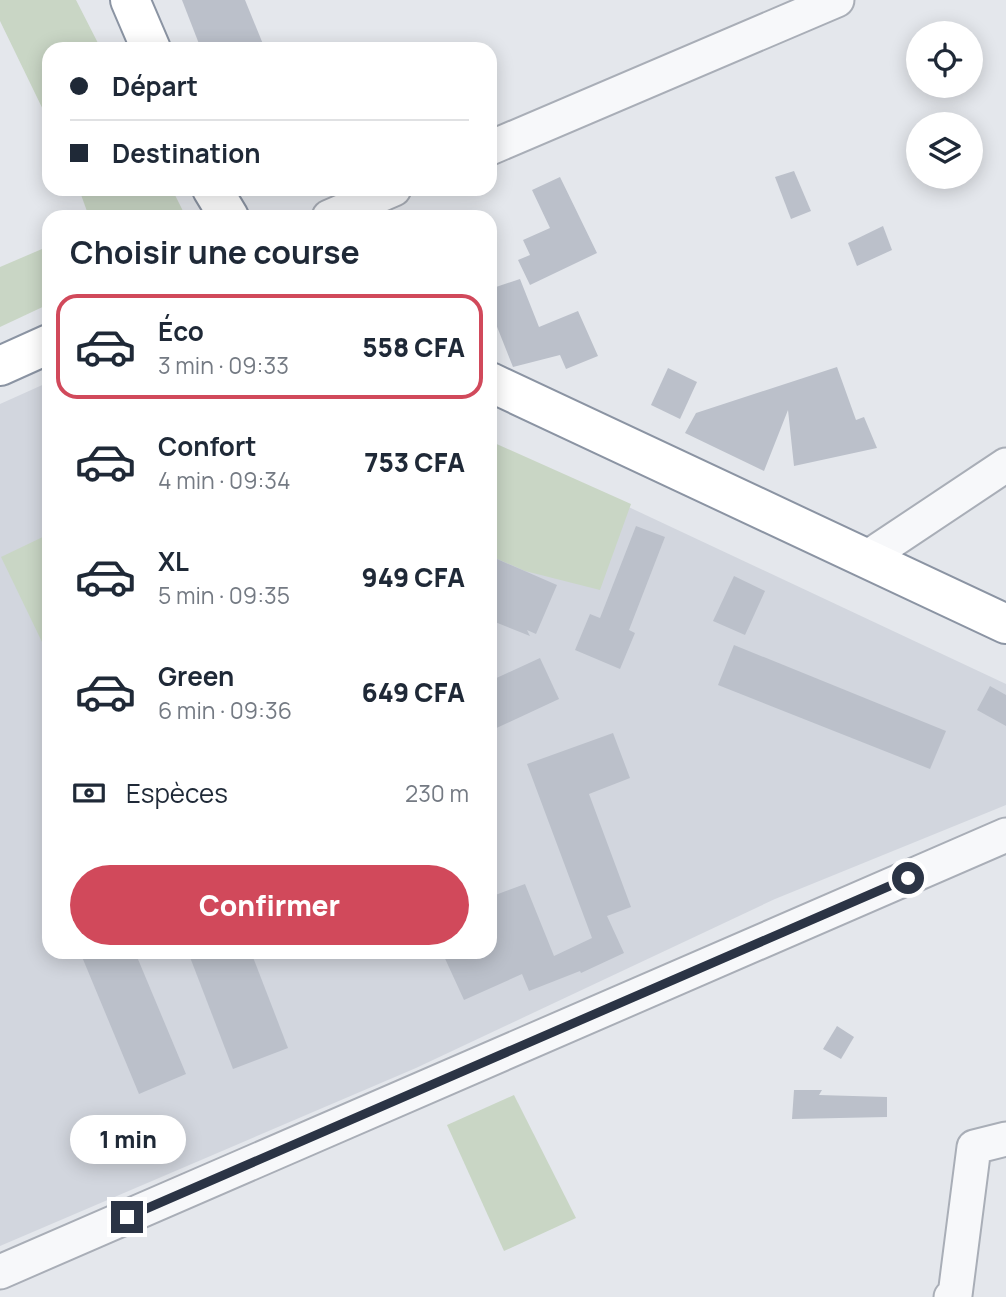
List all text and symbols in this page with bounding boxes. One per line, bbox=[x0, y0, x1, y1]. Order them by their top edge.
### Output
map controls bbox=[906, 21, 983, 189]
button: locate bbox=[906, 21, 983, 98]
text: Départ bbox=[112, 68, 198, 104]
button: layers bbox=[906, 112, 983, 189]
text: Destination bbox=[112, 135, 261, 171]
text: Choisir une course bbox=[70, 230, 360, 274]
text: Éco bbox=[158, 313, 204, 349]
icon: car bbox=[74, 315, 137, 378]
text: 558 CFA bbox=[362, 329, 465, 365]
text: 3 min · 09:33 bbox=[158, 349, 289, 381]
text: Confort bbox=[158, 428, 257, 464]
icon: car bbox=[74, 430, 137, 493]
text: 753 CFA bbox=[364, 444, 465, 480]
text: 4 min · 09:34 bbox=[158, 464, 291, 496]
text: XL bbox=[158, 543, 189, 579]
icon: car bbox=[74, 545, 137, 608]
text: 949 CFA bbox=[362, 559, 465, 595]
text: 5 min · 09:35 bbox=[158, 579, 290, 611]
text: Green bbox=[158, 658, 234, 694]
icon: car bbox=[74, 660, 137, 723]
text: 649 CFA bbox=[362, 674, 465, 710]
text: 6 min · 09:36 bbox=[158, 694, 292, 726]
icon: cash bbox=[70, 774, 108, 812]
text: Espèces bbox=[126, 775, 228, 811]
text: 230 m bbox=[405, 777, 469, 809]
route start bbox=[892, 862, 924, 894]
button: Confirmer bbox=[70, 865, 469, 945]
callout: 1 min bbox=[69, 1116, 185, 1164]
text: 1 min bbox=[99, 1123, 157, 1155]
route end bbox=[111, 1201, 143, 1233]

